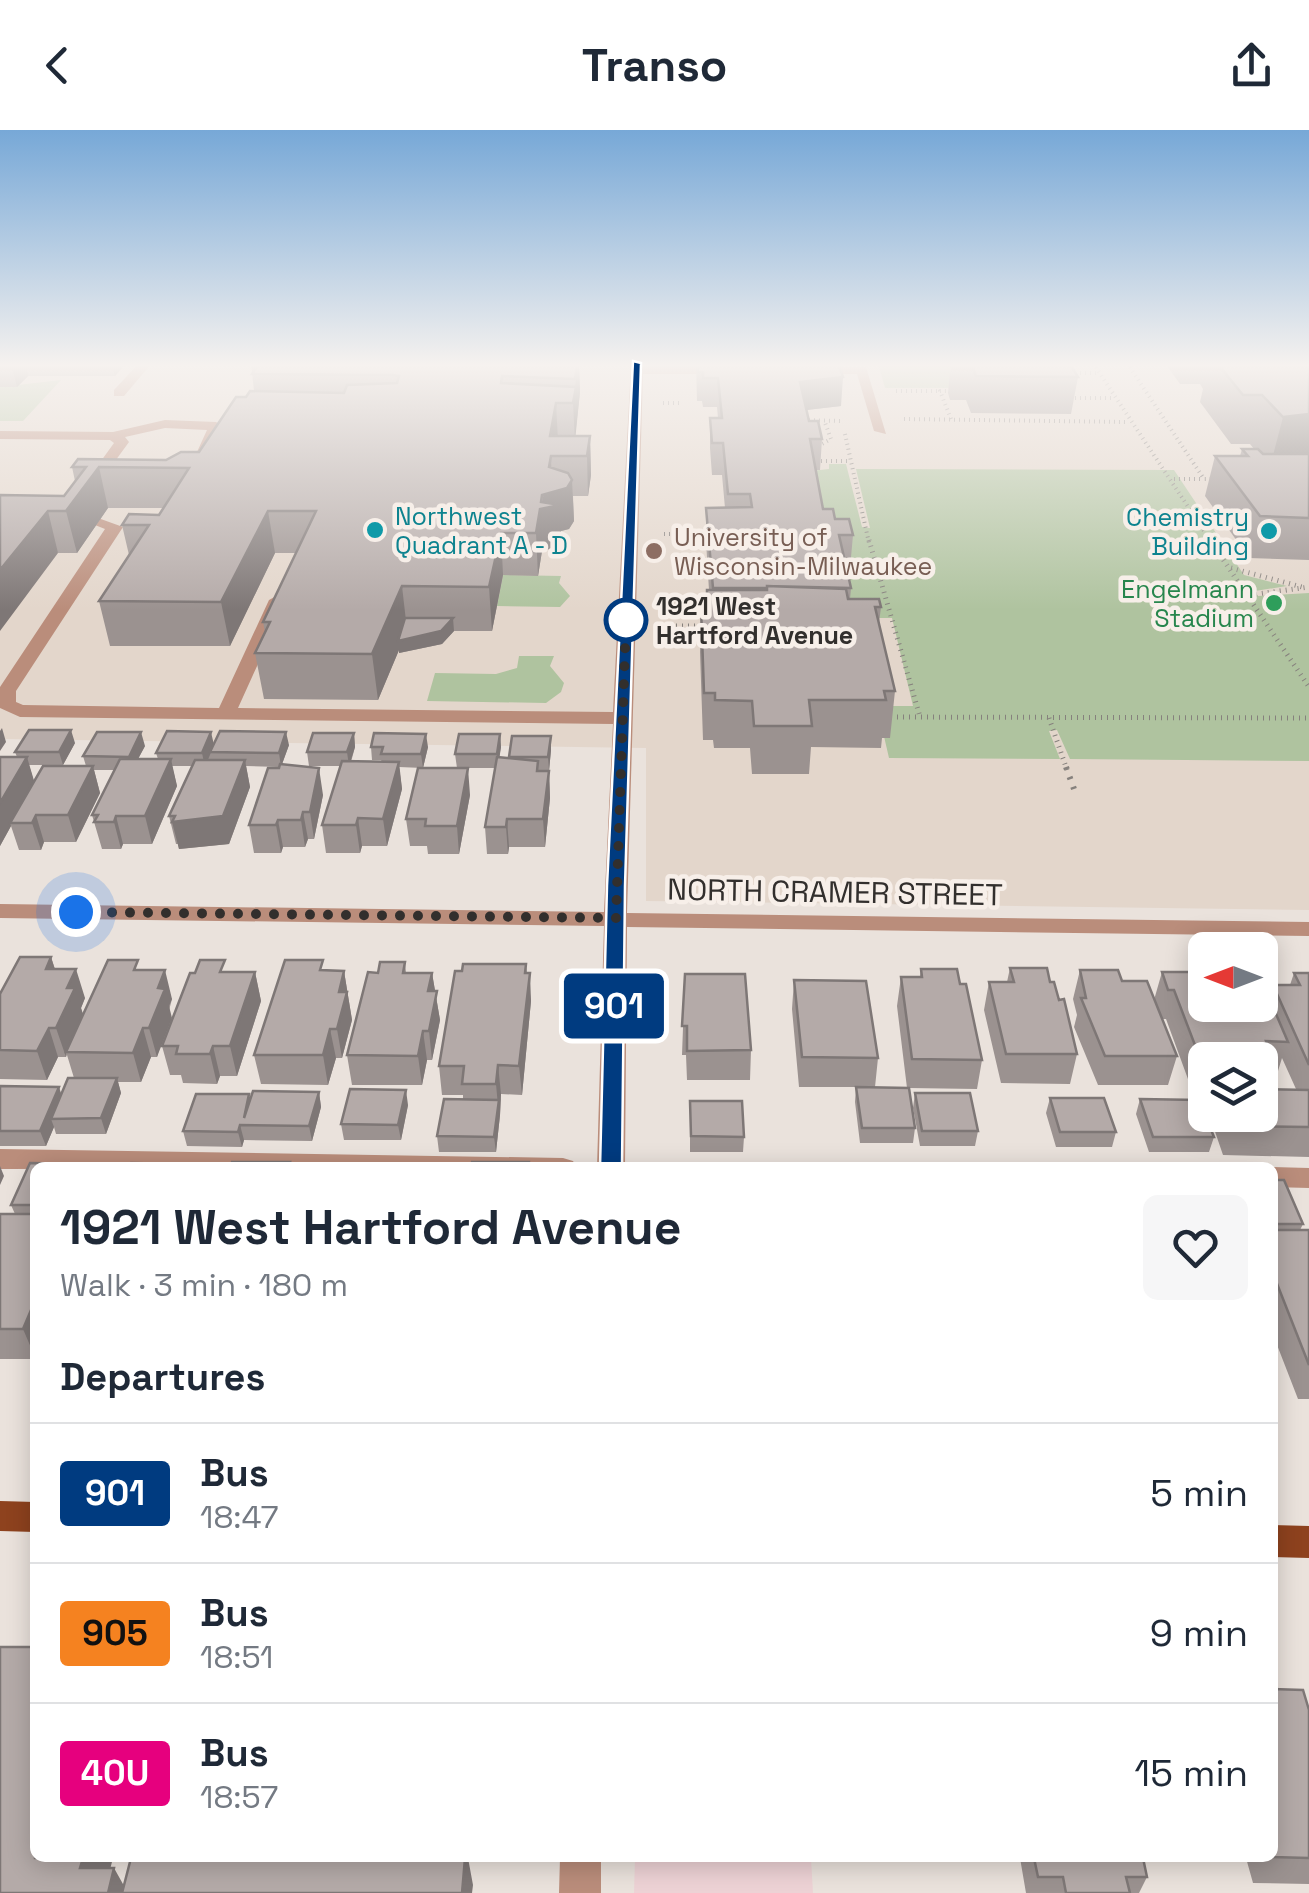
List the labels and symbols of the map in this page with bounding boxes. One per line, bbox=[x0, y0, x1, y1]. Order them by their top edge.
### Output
place label: Northwest Quadrant A - D bbox=[395, 500, 568, 561]
place label: Chemistry Building bbox=[1126, 501, 1249, 562]
marker: Northwest Quadrant A - D bbox=[364, 519, 386, 541]
marker: Chemistry Building bbox=[1258, 520, 1280, 542]
place label: University of Wisconsin-Milwaukee bbox=[674, 521, 932, 582]
marker: University of Wisconsin-Milwaukee bbox=[643, 540, 665, 562]
place label: Engelmann Stadium bbox=[1121, 573, 1254, 634]
place label: 1921 West Hartford Avenue bbox=[656, 590, 853, 651]
marker: Engelmann Stadium bbox=[1263, 592, 1285, 614]
marker: 1921 West Hartford Avenue bbox=[605, 599, 647, 641]
street label: NORTH CRAMER STREET bbox=[667, 870, 1003, 914]
your location bbox=[51, 887, 101, 937]
north arrow bbox=[1188, 932, 1278, 1022]
line badge: 901 bbox=[556, 974, 672, 1038]

